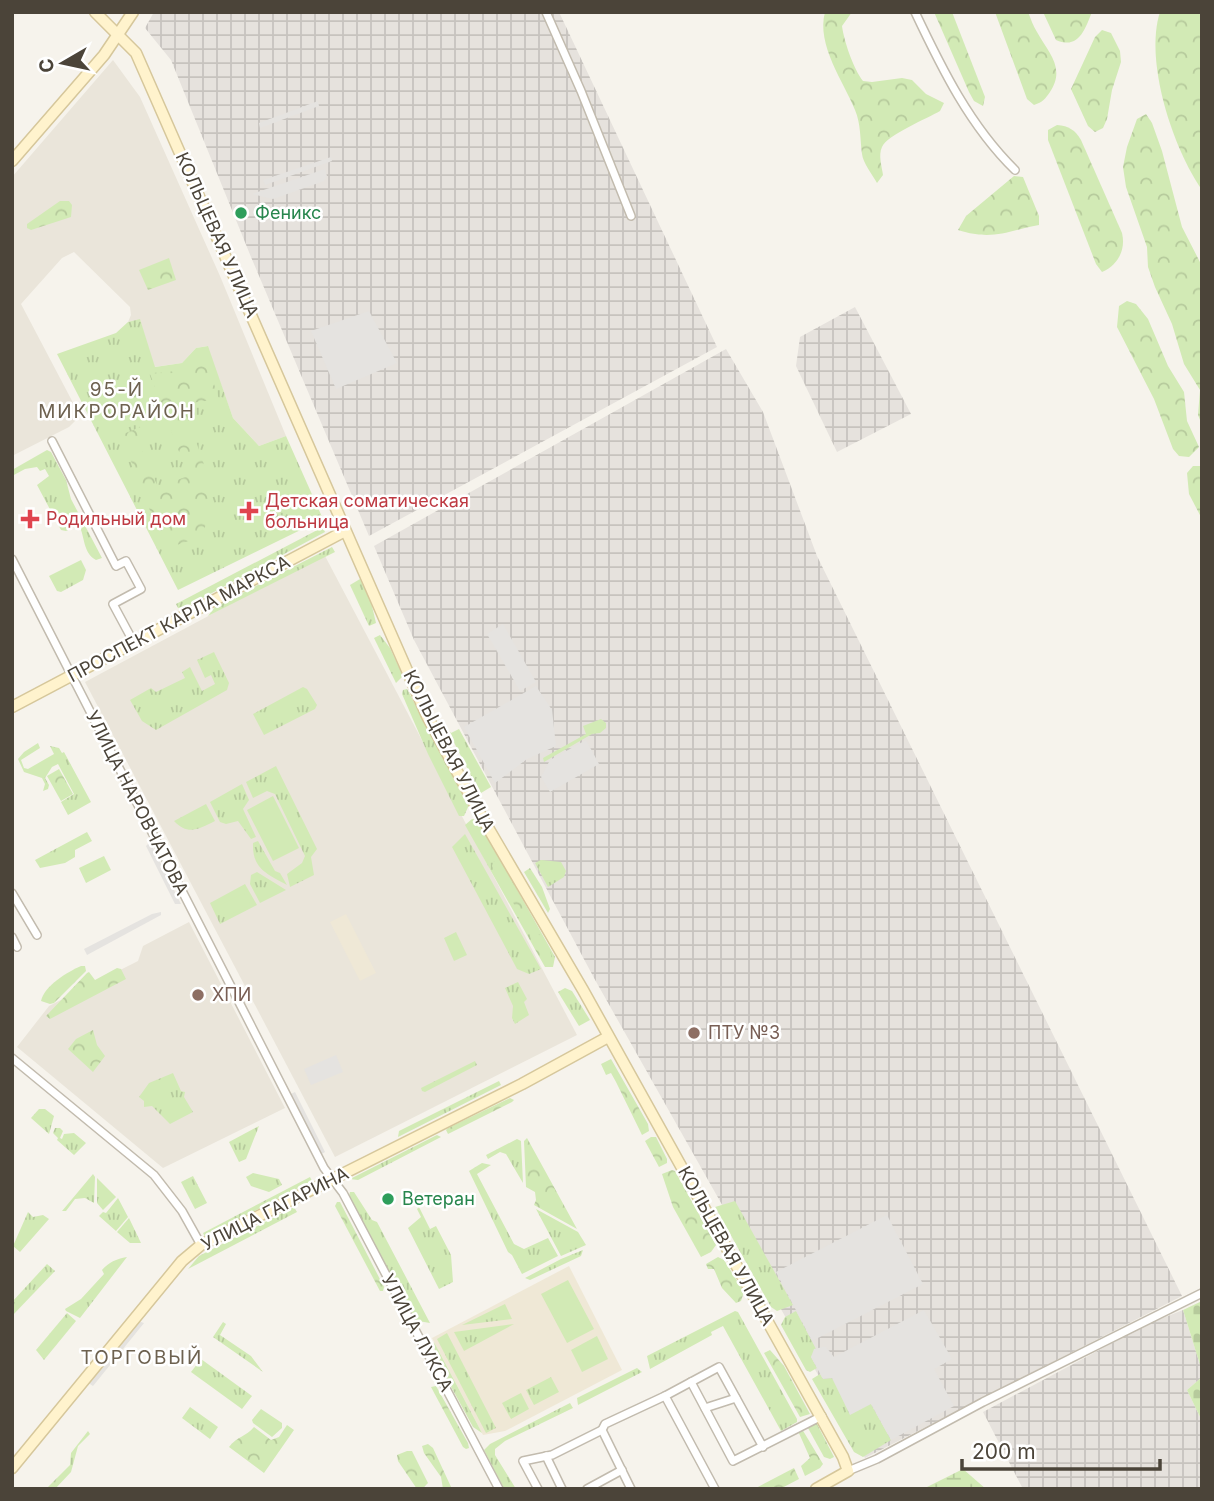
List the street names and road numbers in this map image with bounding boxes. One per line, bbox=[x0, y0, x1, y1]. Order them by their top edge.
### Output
street label: КОЛЬЦЕВАЯ УЛИЦА bbox=[172, 149, 263, 321]
street label: ПРОСПЕКТ КАРЛА МАРКСА bbox=[64, 551, 293, 686]
street label: КОЛЬЦЕВАЯ УЛИЦА bbox=[400, 666, 499, 835]
street label: УЛИЦА НАРОВЧАТОВА bbox=[82, 707, 193, 898]
street label: УЛИЦА ГАГАРИНА bbox=[198, 1162, 352, 1255]
street label: КОЛЬЦЕВАЯ УЛИЦА bbox=[674, 1162, 779, 1329]
street label: УЛИЦА ЛУКСА bbox=[378, 1270, 457, 1395]

